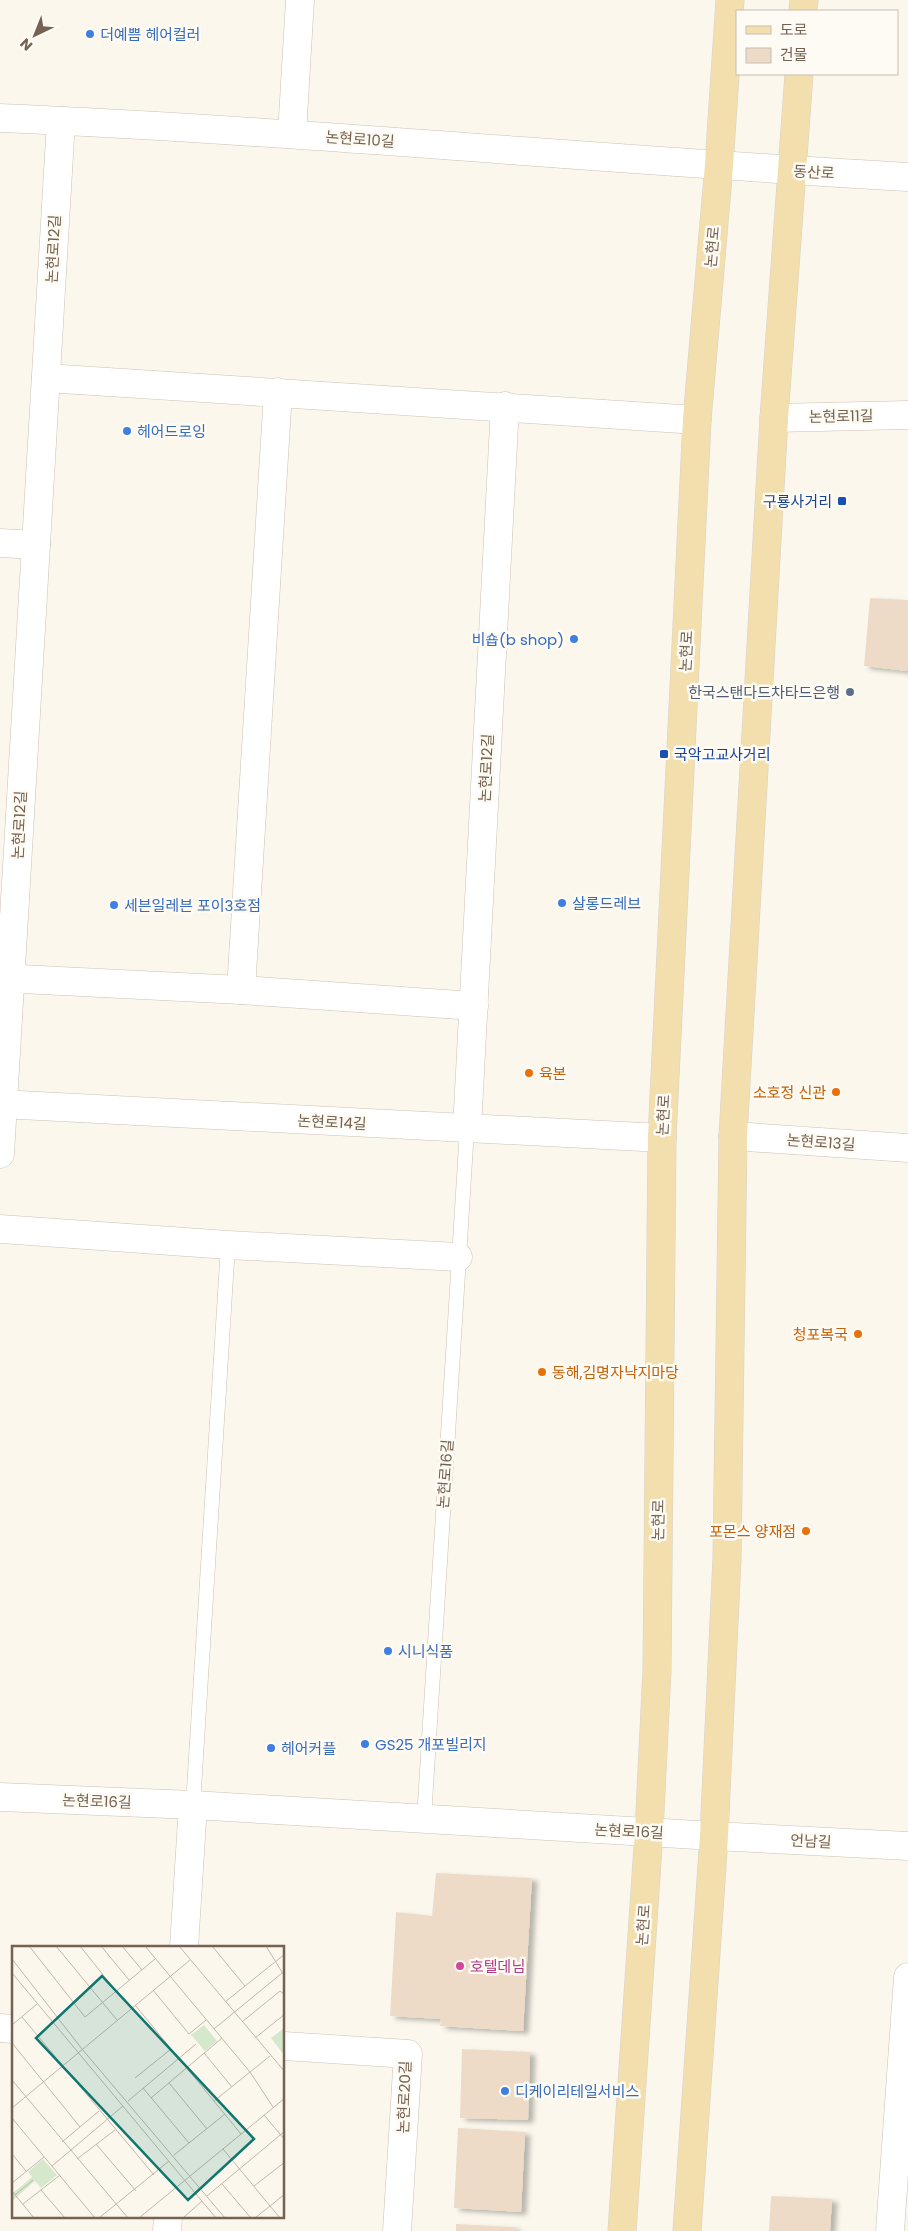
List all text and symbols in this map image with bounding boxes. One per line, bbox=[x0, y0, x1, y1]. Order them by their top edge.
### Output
north arrow bbox=[10, 10, 60, 60]
legend bbox=[736, 10, 898, 75]
text: 도로 bbox=[780, 19, 808, 40]
place label: 더예쁨 헤어컬러 bbox=[100, 24, 201, 45]
marker: 더예쁨 헤어컬러 bbox=[84, 28, 96, 40]
text: N bbox=[15, 34, 37, 55]
text: 건물 bbox=[780, 44, 808, 65]
street label: 논현로10길 bbox=[325, 126, 395, 152]
street label: 동산로 bbox=[793, 160, 835, 184]
street label: 논현로12길 bbox=[41, 214, 65, 284]
street label: 논현로 bbox=[700, 225, 724, 269]
street label: 논현로11길 bbox=[808, 405, 874, 427]
place label: 헤어드로잉 bbox=[137, 421, 206, 442]
marker: 헤어드로잉 bbox=[121, 425, 133, 437]
place label: 구룡사거리 bbox=[763, 491, 832, 512]
marker: 구룡사거리 bbox=[836, 495, 848, 507]
place label: 비숍(b shop) bbox=[471, 629, 564, 650]
street label: 논현로 bbox=[674, 630, 698, 672]
marker: 비숍(b shop) bbox=[568, 633, 580, 645]
place label: 한국스탠다드차타드은행 bbox=[688, 682, 840, 703]
marker: 한국스탠다드차타드은행 bbox=[844, 686, 856, 698]
street label: 논현로12길 bbox=[474, 733, 498, 803]
place label: 국악고교사거리 bbox=[674, 744, 771, 765]
marker: 국악고교사거리 bbox=[658, 748, 670, 760]
street label: 논현로12길 bbox=[7, 790, 31, 860]
place label: 살롱드레브 bbox=[572, 893, 641, 914]
place label: 세븐일레븐 포이3호점 bbox=[124, 895, 261, 916]
marker: 살롱드레브 bbox=[556, 897, 568, 909]
marker: 세븐일레븐 포이3호점 bbox=[108, 899, 120, 911]
place label: 육본 bbox=[539, 1063, 567, 1084]
marker: 육본 bbox=[523, 1067, 535, 1079]
place label: 소호정 신관 bbox=[753, 1082, 826, 1103]
marker: 소호정 신관 bbox=[830, 1086, 842, 1098]
street label: 논현로 bbox=[651, 1094, 675, 1136]
street label: 논현로14길 bbox=[297, 1110, 367, 1134]
street label: 논현로13길 bbox=[786, 1129, 856, 1155]
place label: 청포복국 bbox=[793, 1324, 848, 1345]
marker: 청포복국 bbox=[852, 1328, 864, 1340]
place label: 동해,김명자낙지마당 bbox=[552, 1362, 679, 1383]
marker: 동해,김명자낙지마당 bbox=[536, 1366, 548, 1378]
street label: 논현로16길 bbox=[432, 1439, 458, 1509]
street label: 논현로 bbox=[647, 1499, 669, 1541]
place label: 포몬스 양재점 bbox=[709, 1521, 796, 1542]
marker: 포몬스 양재점 bbox=[800, 1525, 812, 1537]
place label: 시니식품 bbox=[398, 1641, 453, 1662]
marker: 시니식품 bbox=[382, 1645, 394, 1657]
place label: GS25 개포빌리지 bbox=[375, 1734, 487, 1755]
place label: 헤어커플 bbox=[281, 1738, 336, 1759]
marker: GS25 개포빌리지 bbox=[359, 1738, 371, 1750]
marker: 헤어커플 bbox=[265, 1742, 277, 1754]
street label: 논현로16길 bbox=[62, 1789, 132, 1813]
street label: 논현로16길 bbox=[594, 1819, 664, 1843]
street label: 언남길 bbox=[790, 1829, 832, 1853]
street label: 논현로 bbox=[631, 1904, 655, 1946]
inset map bbox=[12, 1946, 285, 2218]
place label: 호텔데님 bbox=[470, 1956, 525, 1977]
marker: 호텔데님 bbox=[454, 1960, 466, 1972]
street label: 논현로20길 bbox=[392, 2060, 416, 2134]
place label: 디케이리테일서비스 bbox=[515, 2081, 639, 2102]
marker: 디케이리테일서비스 bbox=[499, 2085, 511, 2097]

